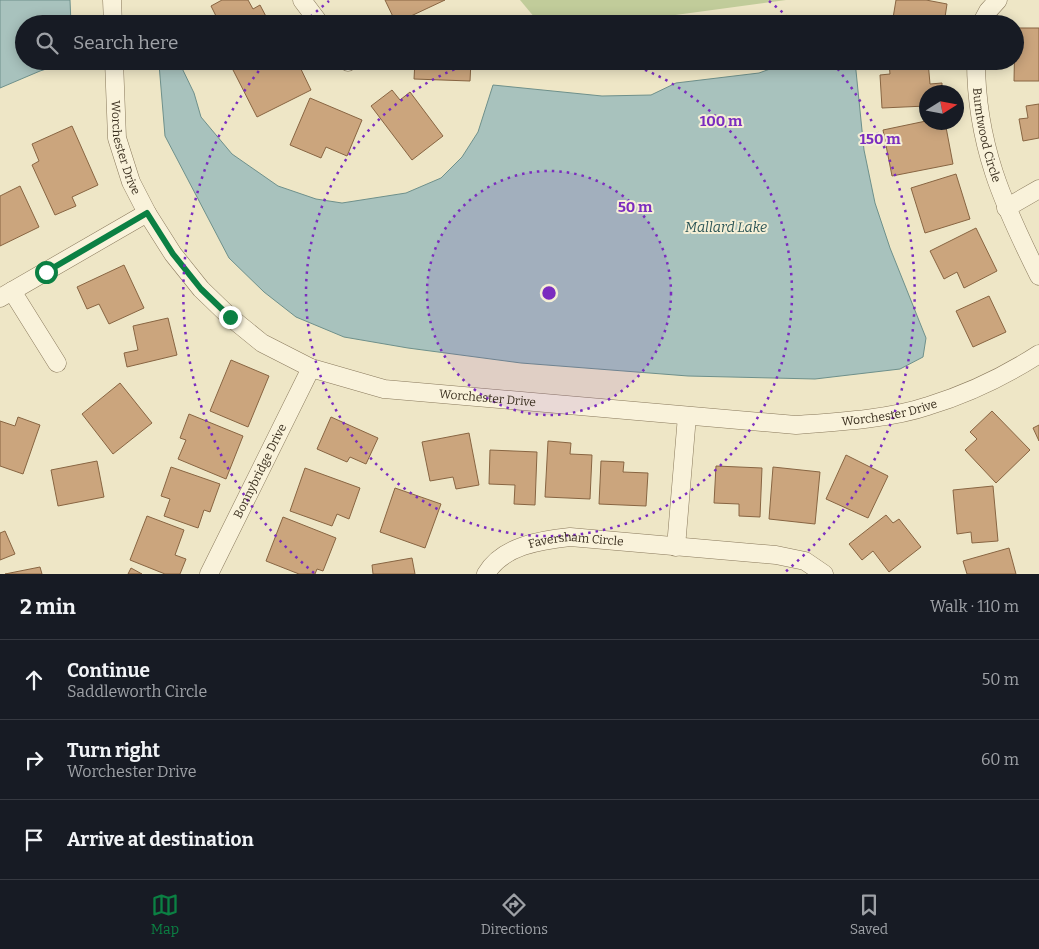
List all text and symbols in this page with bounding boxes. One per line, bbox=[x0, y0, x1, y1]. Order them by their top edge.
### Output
search box bbox=[15, 15, 1024, 70]
icon: search bbox=[33, 29, 61, 57]
text: Search here bbox=[73, 31, 178, 54]
north arrow bbox=[919, 85, 964, 130]
street label: Burntwood Circle bbox=[970, 87, 1004, 184]
street label: Worchester Drive bbox=[109, 100, 143, 197]
text: 100 m bbox=[700, 112, 743, 130]
text: 150 m bbox=[859, 130, 901, 148]
text: 50 m bbox=[618, 198, 653, 216]
water label: Mallard Lake bbox=[685, 219, 767, 236]
route start bbox=[35, 261, 58, 284]
centre of rings bbox=[540, 284, 558, 302]
route end bbox=[219, 306, 242, 329]
street label: Worchester Drive bbox=[439, 387, 537, 409]
street label: Worchester Drive bbox=[841, 397, 939, 428]
street label: Bonnybridge Drive bbox=[231, 421, 289, 520]
street label: Faversham Circle bbox=[527, 530, 624, 551]
text: 2 min bbox=[20, 594, 76, 620]
text: Walk · 110 m bbox=[930, 597, 1019, 616]
text: Continue bbox=[67, 659, 150, 682]
icon: ahead bbox=[20, 666, 48, 694]
text: 50 m bbox=[982, 670, 1019, 689]
text: Saddleworth Circle bbox=[67, 682, 207, 701]
text: Turn right bbox=[67, 739, 160, 762]
icon: right bbox=[20, 746, 48, 774]
text: 60 m bbox=[981, 750, 1019, 769]
text: Worchester Drive bbox=[67, 762, 196, 781]
icon: arrive bbox=[20, 826, 48, 854]
text: Arrive at destination bbox=[67, 828, 254, 851]
tab: Map bbox=[151, 891, 179, 938]
tab: Directions bbox=[481, 891, 548, 938]
tab: Saved bbox=[850, 891, 888, 938]

